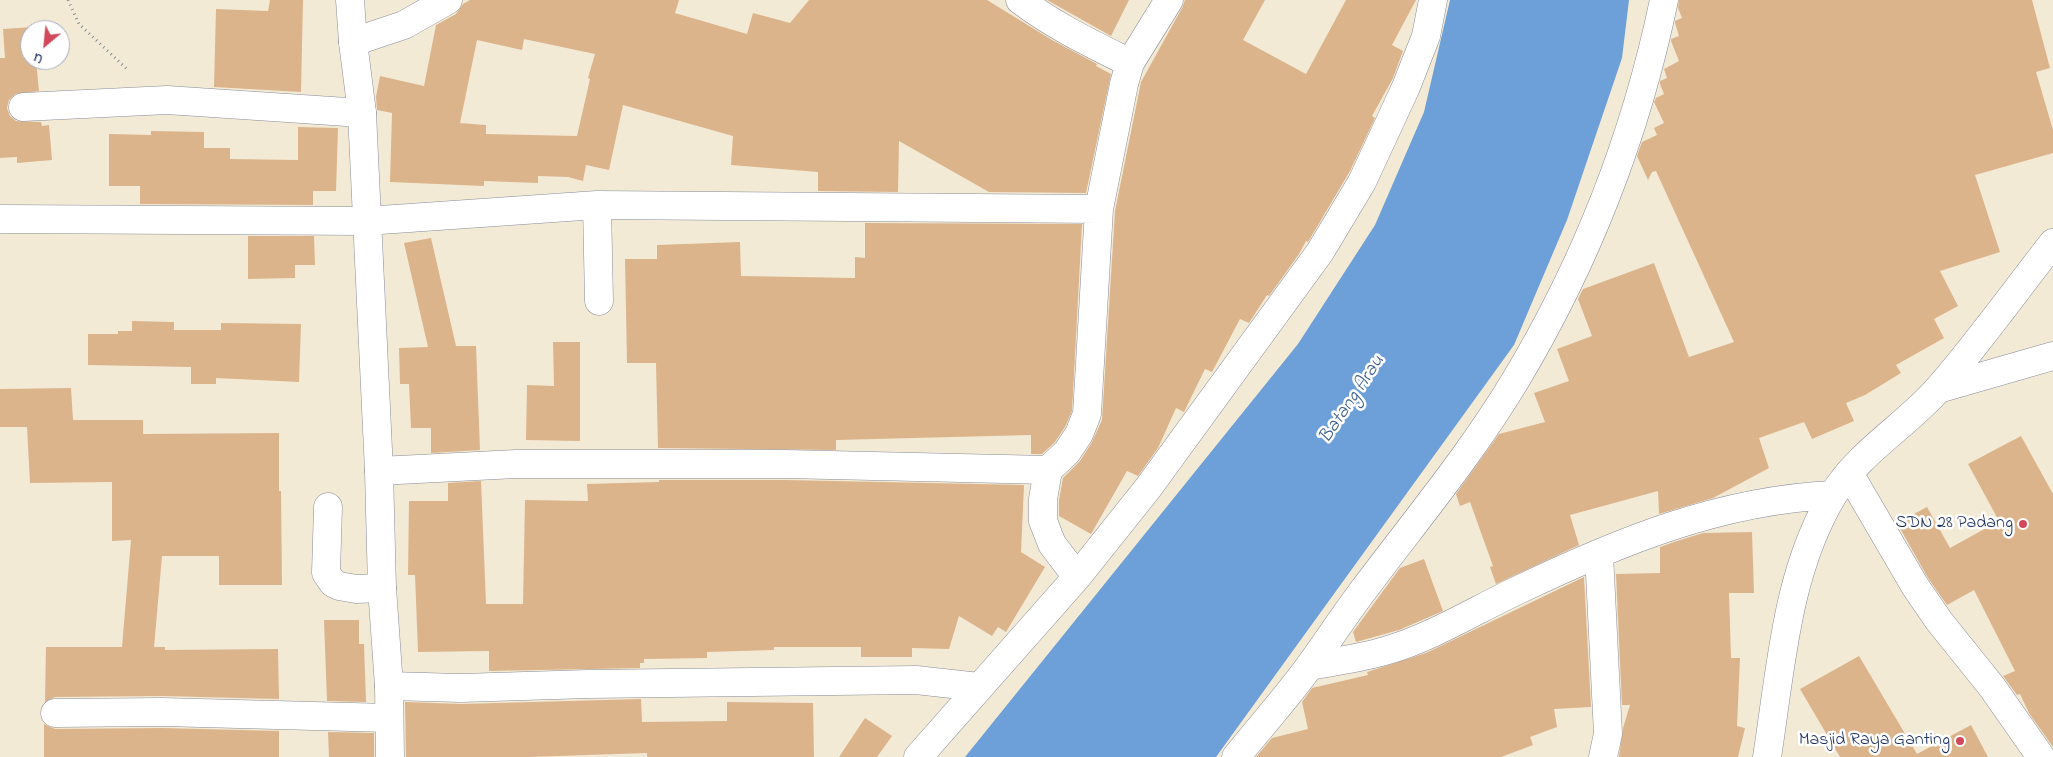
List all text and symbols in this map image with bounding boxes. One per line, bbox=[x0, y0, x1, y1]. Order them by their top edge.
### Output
north arrow bbox=[20, 20, 70, 70]
text: U bbox=[29, 46, 47, 69]
water label: Batang Arau bbox=[1315, 352, 1391, 448]
place label: SDN 28 Padang bbox=[1896, 513, 2013, 535]
marker: SDN 28 Padang bbox=[2017, 518, 2029, 530]
place label: Masjid Raya Ganting bbox=[1799, 730, 1950, 752]
marker: Masjid Raya Ganting bbox=[1954, 735, 1966, 747]

